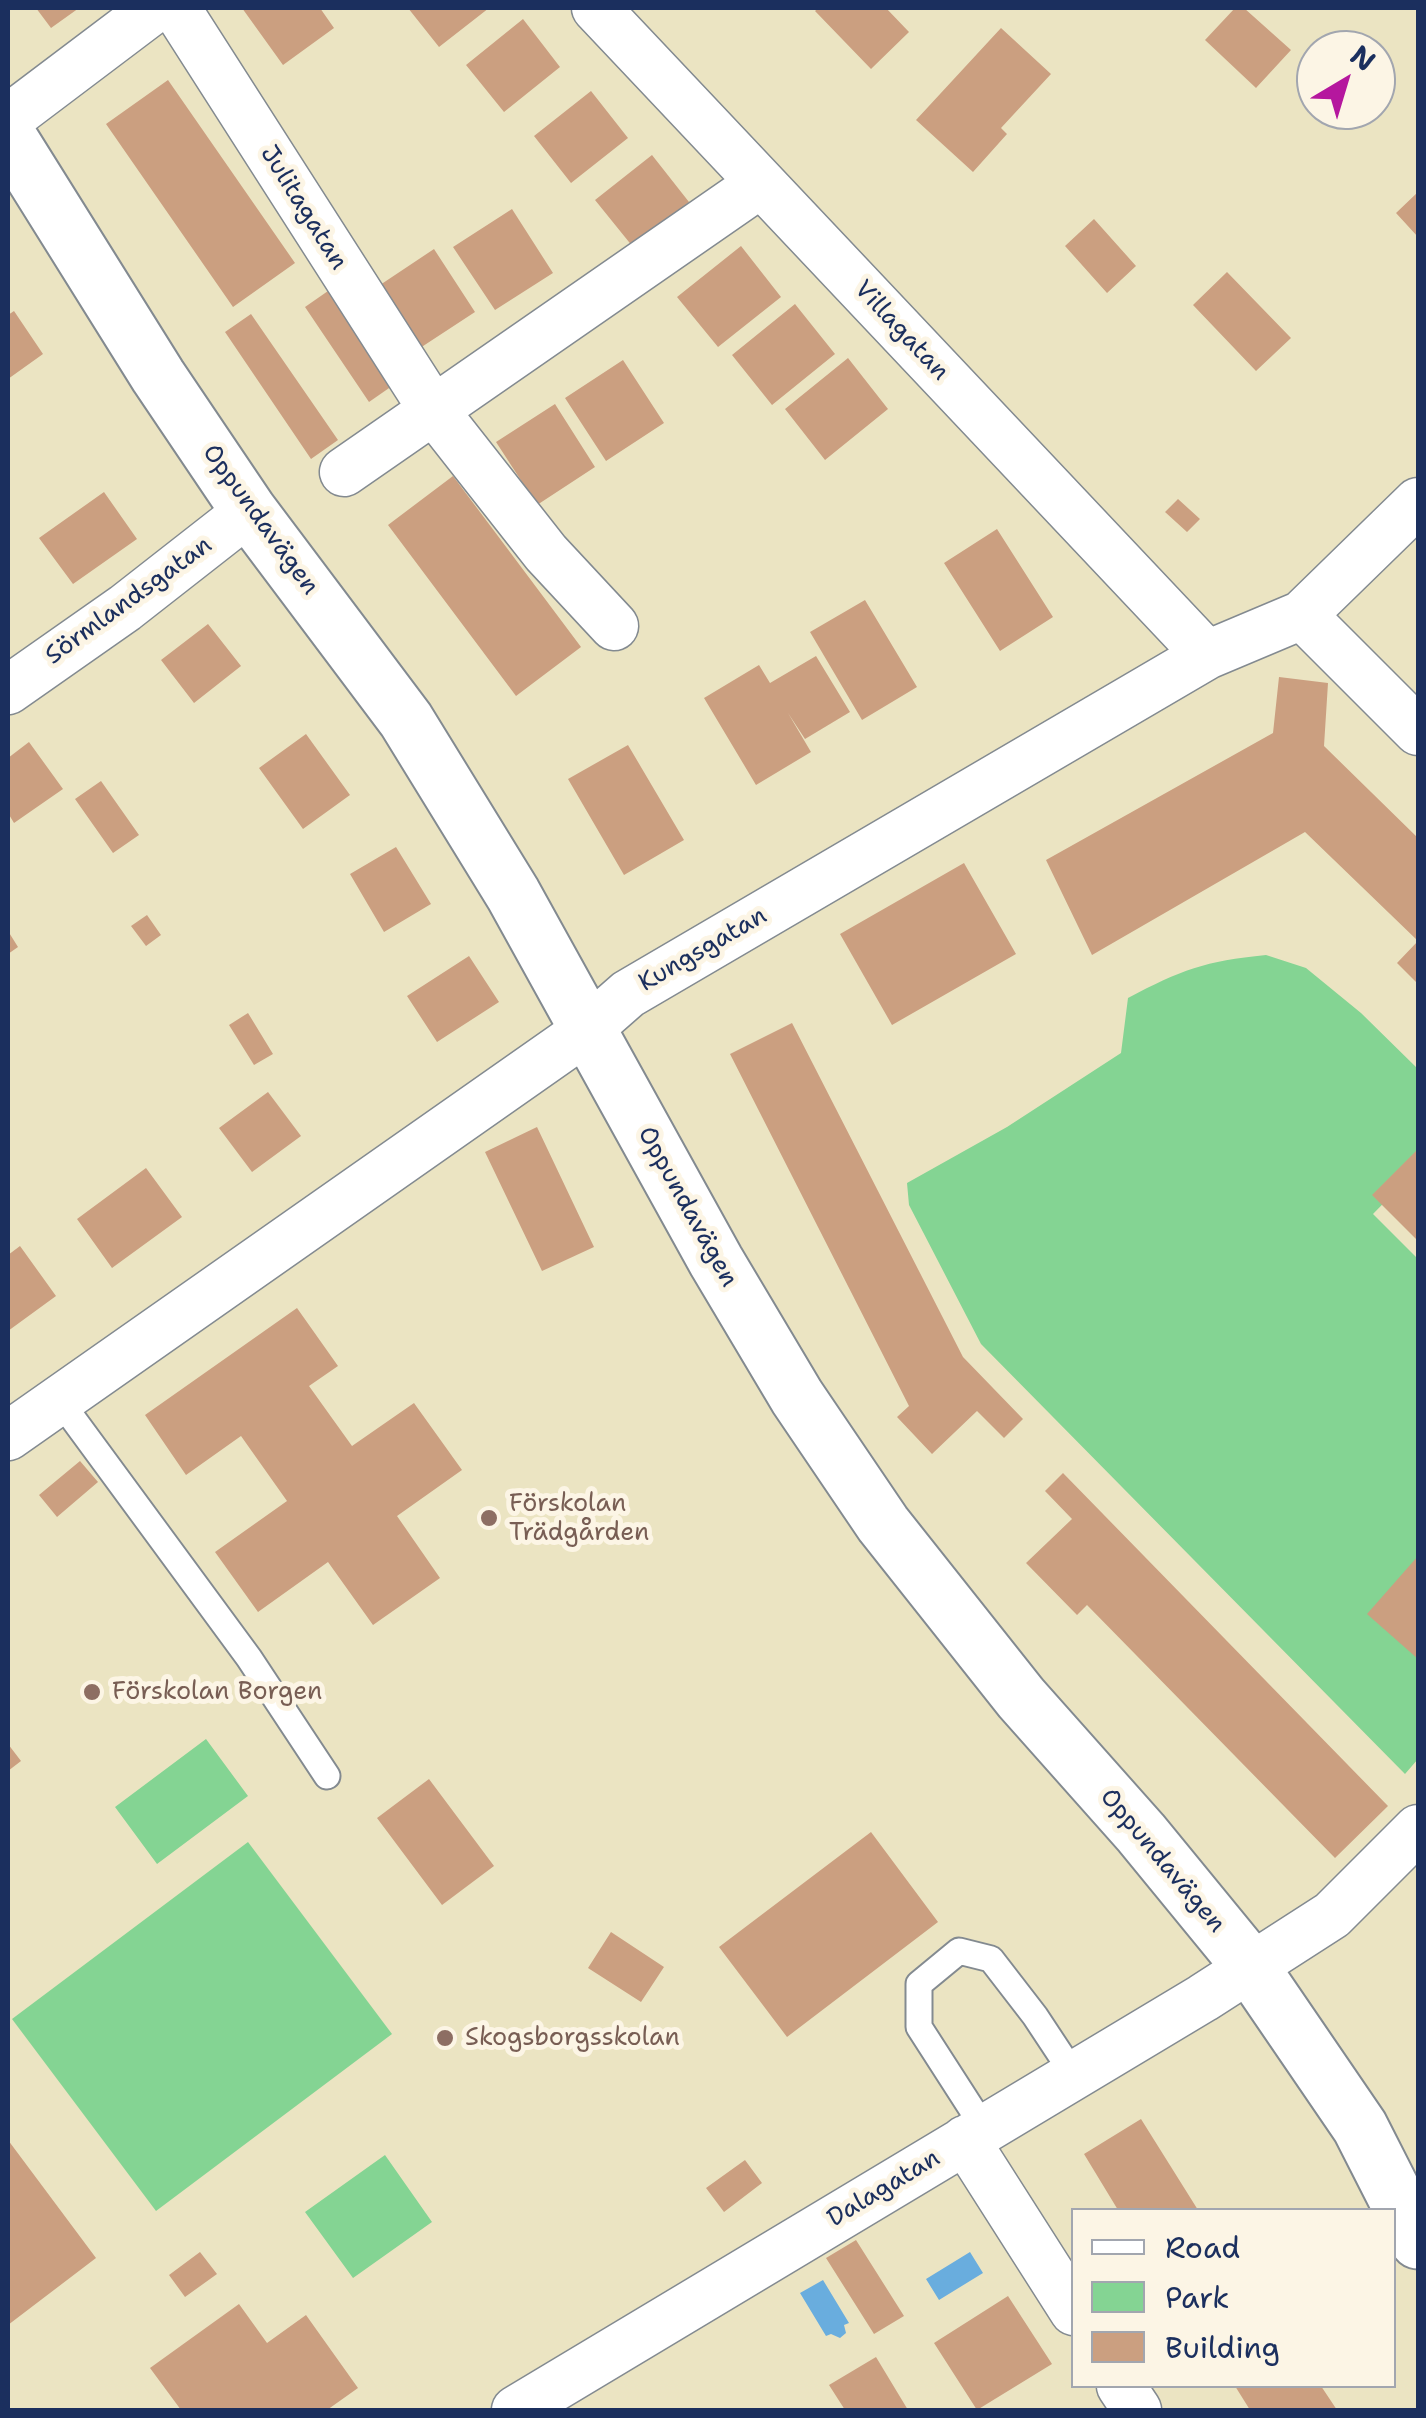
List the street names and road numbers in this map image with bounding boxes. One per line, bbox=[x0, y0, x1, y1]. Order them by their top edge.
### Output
street label: Julitagatan bbox=[253, 140, 353, 276]
street label: Villagatan bbox=[847, 275, 955, 387]
street label: Oppundavägen bbox=[195, 439, 325, 601]
street label: Sörmlandsgatan bbox=[40, 530, 218, 672]
street label: Kungsgatan bbox=[634, 901, 772, 999]
street label: Oppundavägen bbox=[631, 1122, 743, 1292]
street label: Oppundavägen bbox=[1093, 1783, 1231, 1939]
street label: Dalagatan bbox=[822, 2144, 946, 2234]

